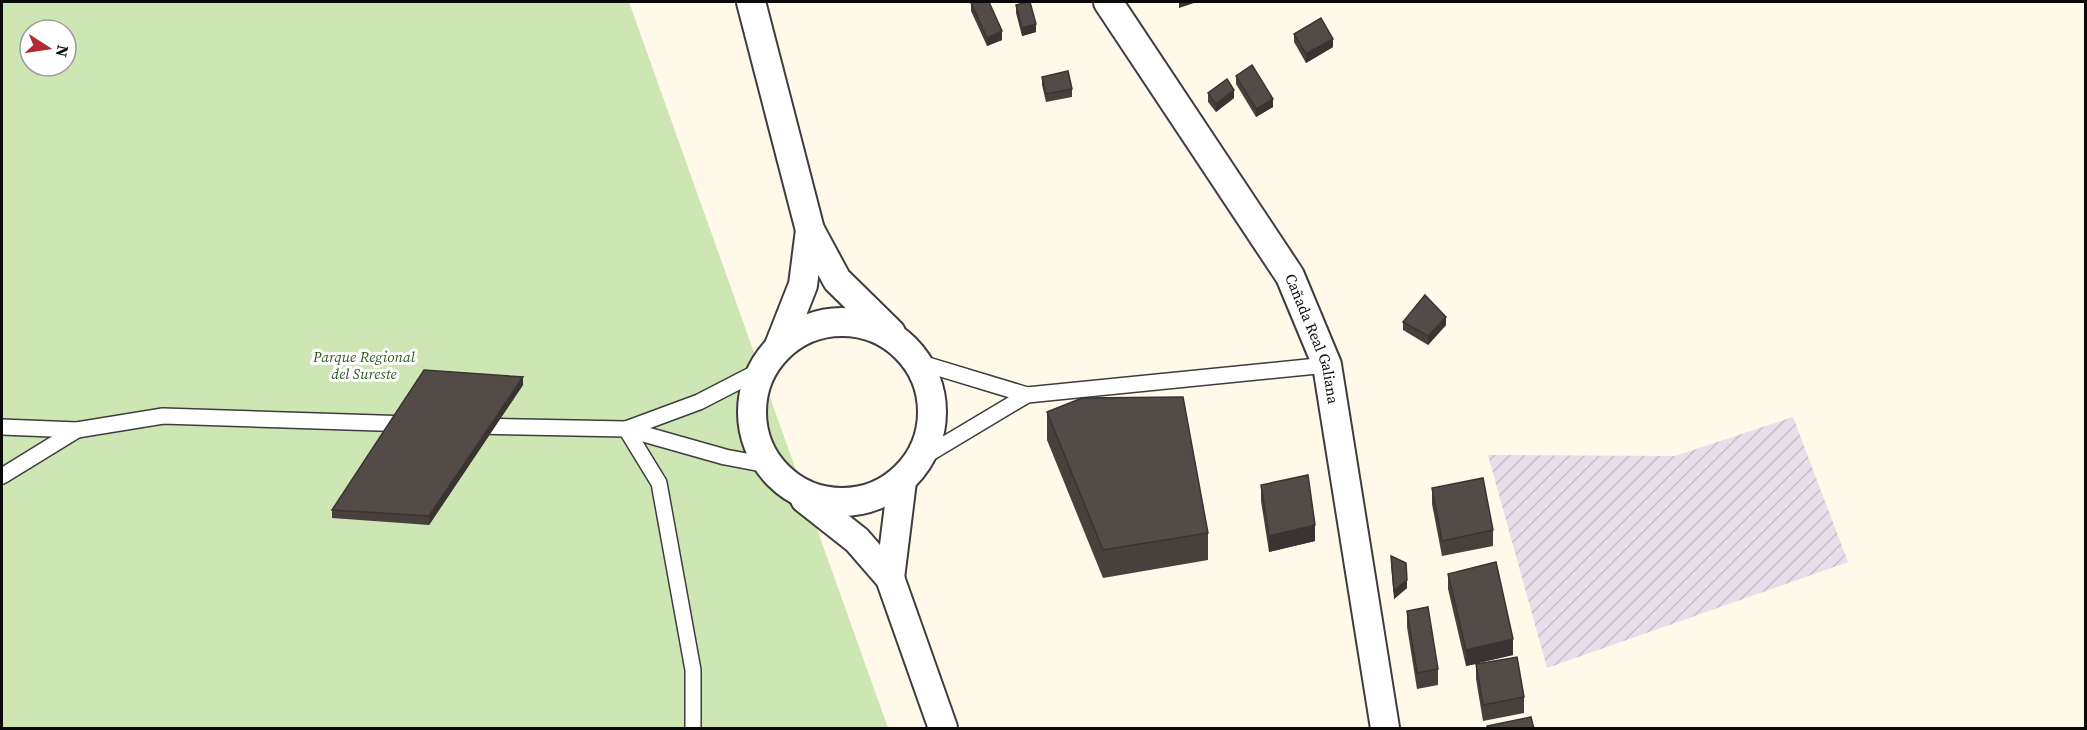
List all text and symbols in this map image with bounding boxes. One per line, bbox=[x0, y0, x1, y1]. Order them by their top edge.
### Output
north arrow bbox=[18, 18, 78, 78]
text: N bbox=[51, 43, 75, 59]
street label: Cañada Real Galiana bbox=[1280, 270, 1344, 406]
park label: Parque Regional del Sureste bbox=[312, 346, 416, 384]

